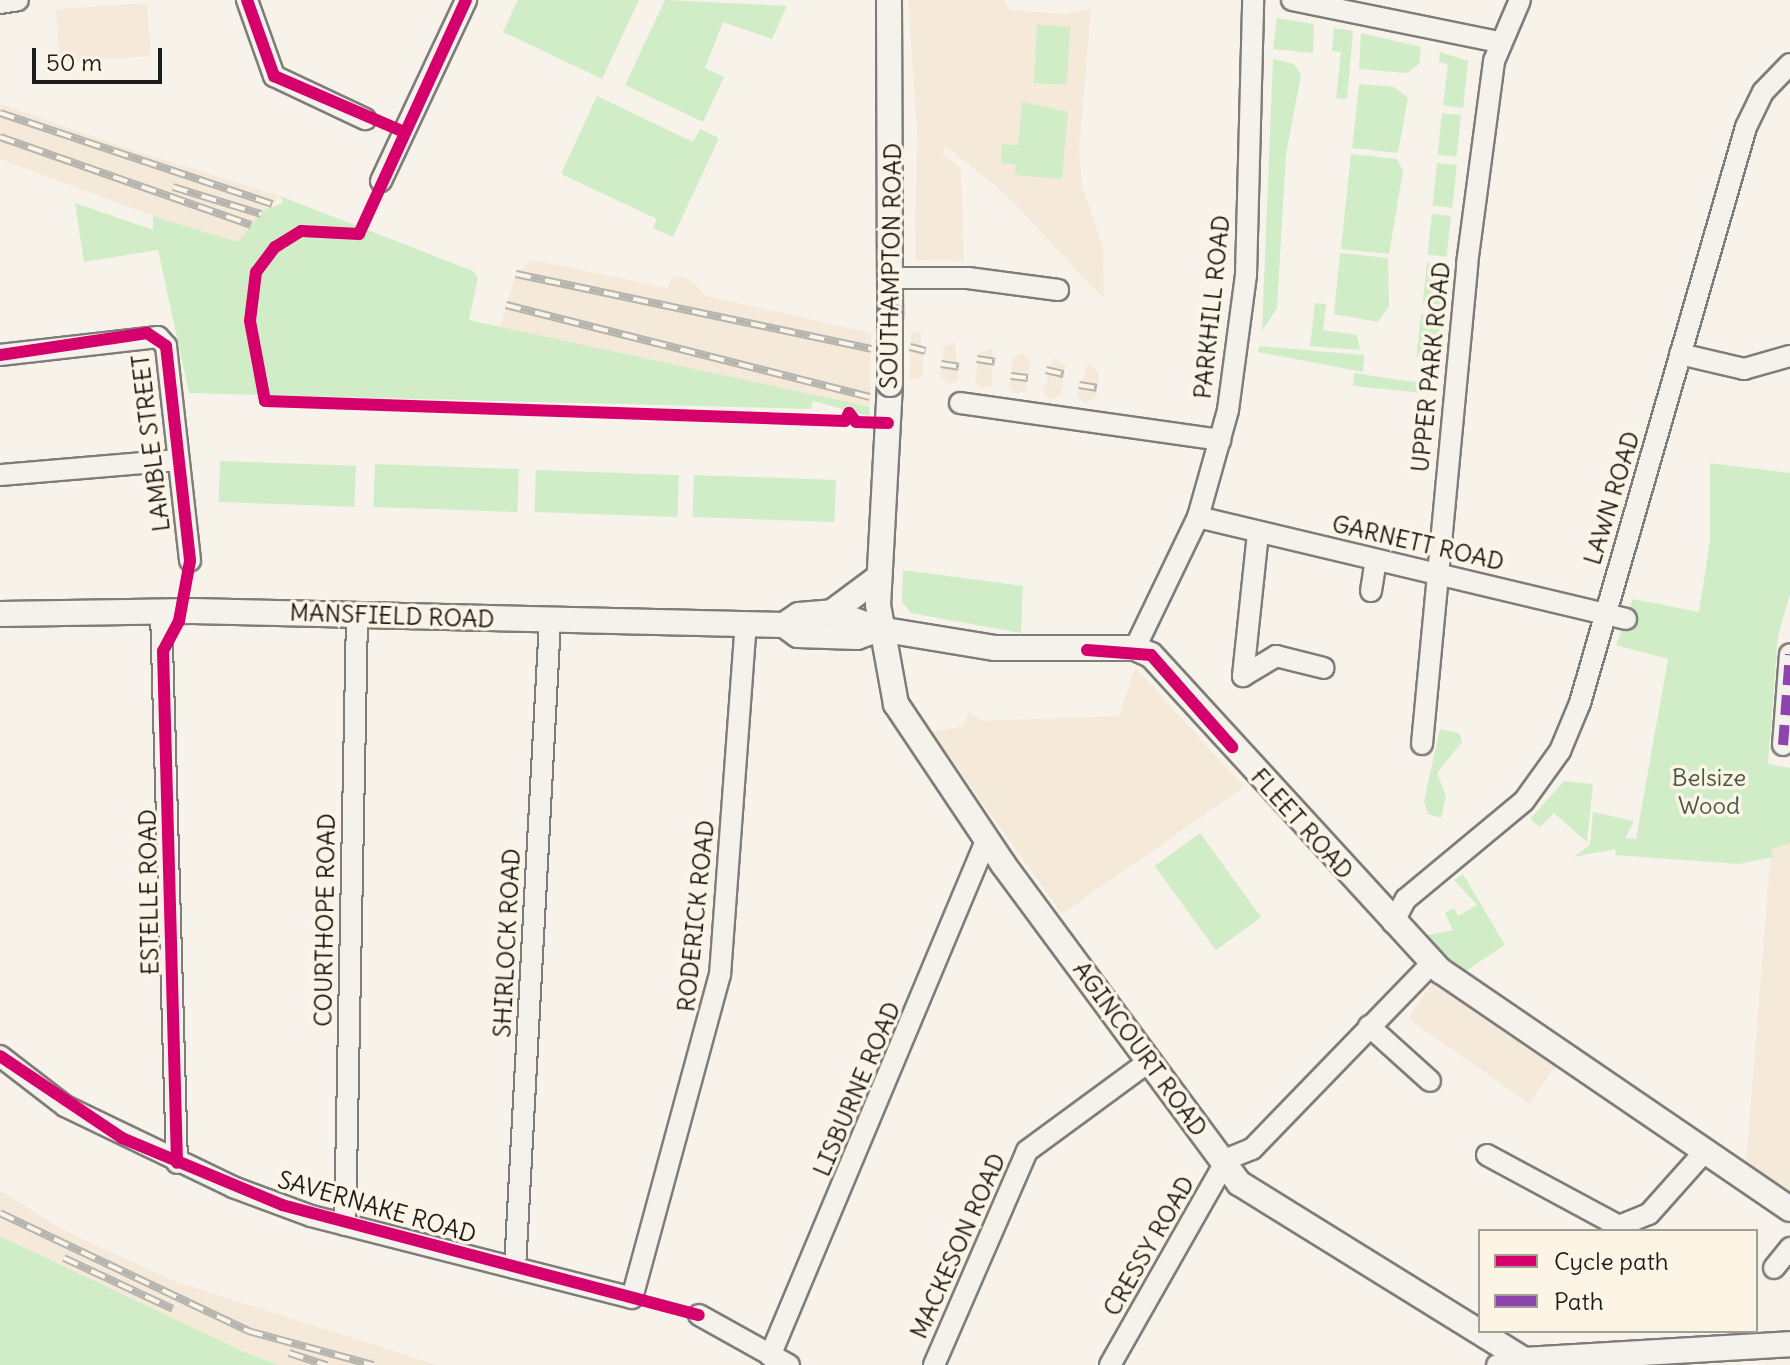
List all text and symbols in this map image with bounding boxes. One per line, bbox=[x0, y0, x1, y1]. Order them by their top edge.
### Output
scale bar bbox=[36, 32, 166, 82]
text: 50 m bbox=[46, 47, 102, 77]
street label: SOUTHAMPTON ROAD bbox=[874, 143, 908, 389]
street label: PARKHILL ROAD bbox=[1188, 214, 1236, 400]
street label: UPPER PARK ROAD bbox=[1406, 260, 1456, 474]
street label: LAMBLE STREET bbox=[126, 353, 176, 533]
street label: LAWN ROAD bbox=[1578, 428, 1646, 568]
street label: GARNETT ROAD bbox=[1329, 509, 1507, 577]
street label: MANSFIELD ROAD bbox=[289, 598, 495, 634]
street label: FLEET ROAD bbox=[1245, 763, 1359, 885]
park label: Belsize Wood bbox=[1672, 764, 1746, 820]
street label: ESTELLE ROAD bbox=[133, 809, 165, 975]
street label: COURTHOPE ROAD bbox=[309, 813, 341, 1027]
street label: RODERICK ROAD bbox=[672, 819, 720, 1013]
street label: SHIRLOCK ROAD bbox=[488, 848, 526, 1038]
street label: AGINCOURT ROAD bbox=[1067, 956, 1213, 1142]
street label: LISBURNE ROAD bbox=[807, 997, 907, 1181]
street label: MACKESON ROAD bbox=[904, 1149, 1012, 1343]
street label: SAVERNAKE ROAD bbox=[274, 1165, 480, 1249]
street label: CRESSY ROAD bbox=[1097, 1171, 1201, 1321]
legend bbox=[1478, 1229, 1758, 1333]
text: Cycle path bbox=[1554, 1246, 1669, 1276]
text: Path bbox=[1554, 1286, 1604, 1316]

